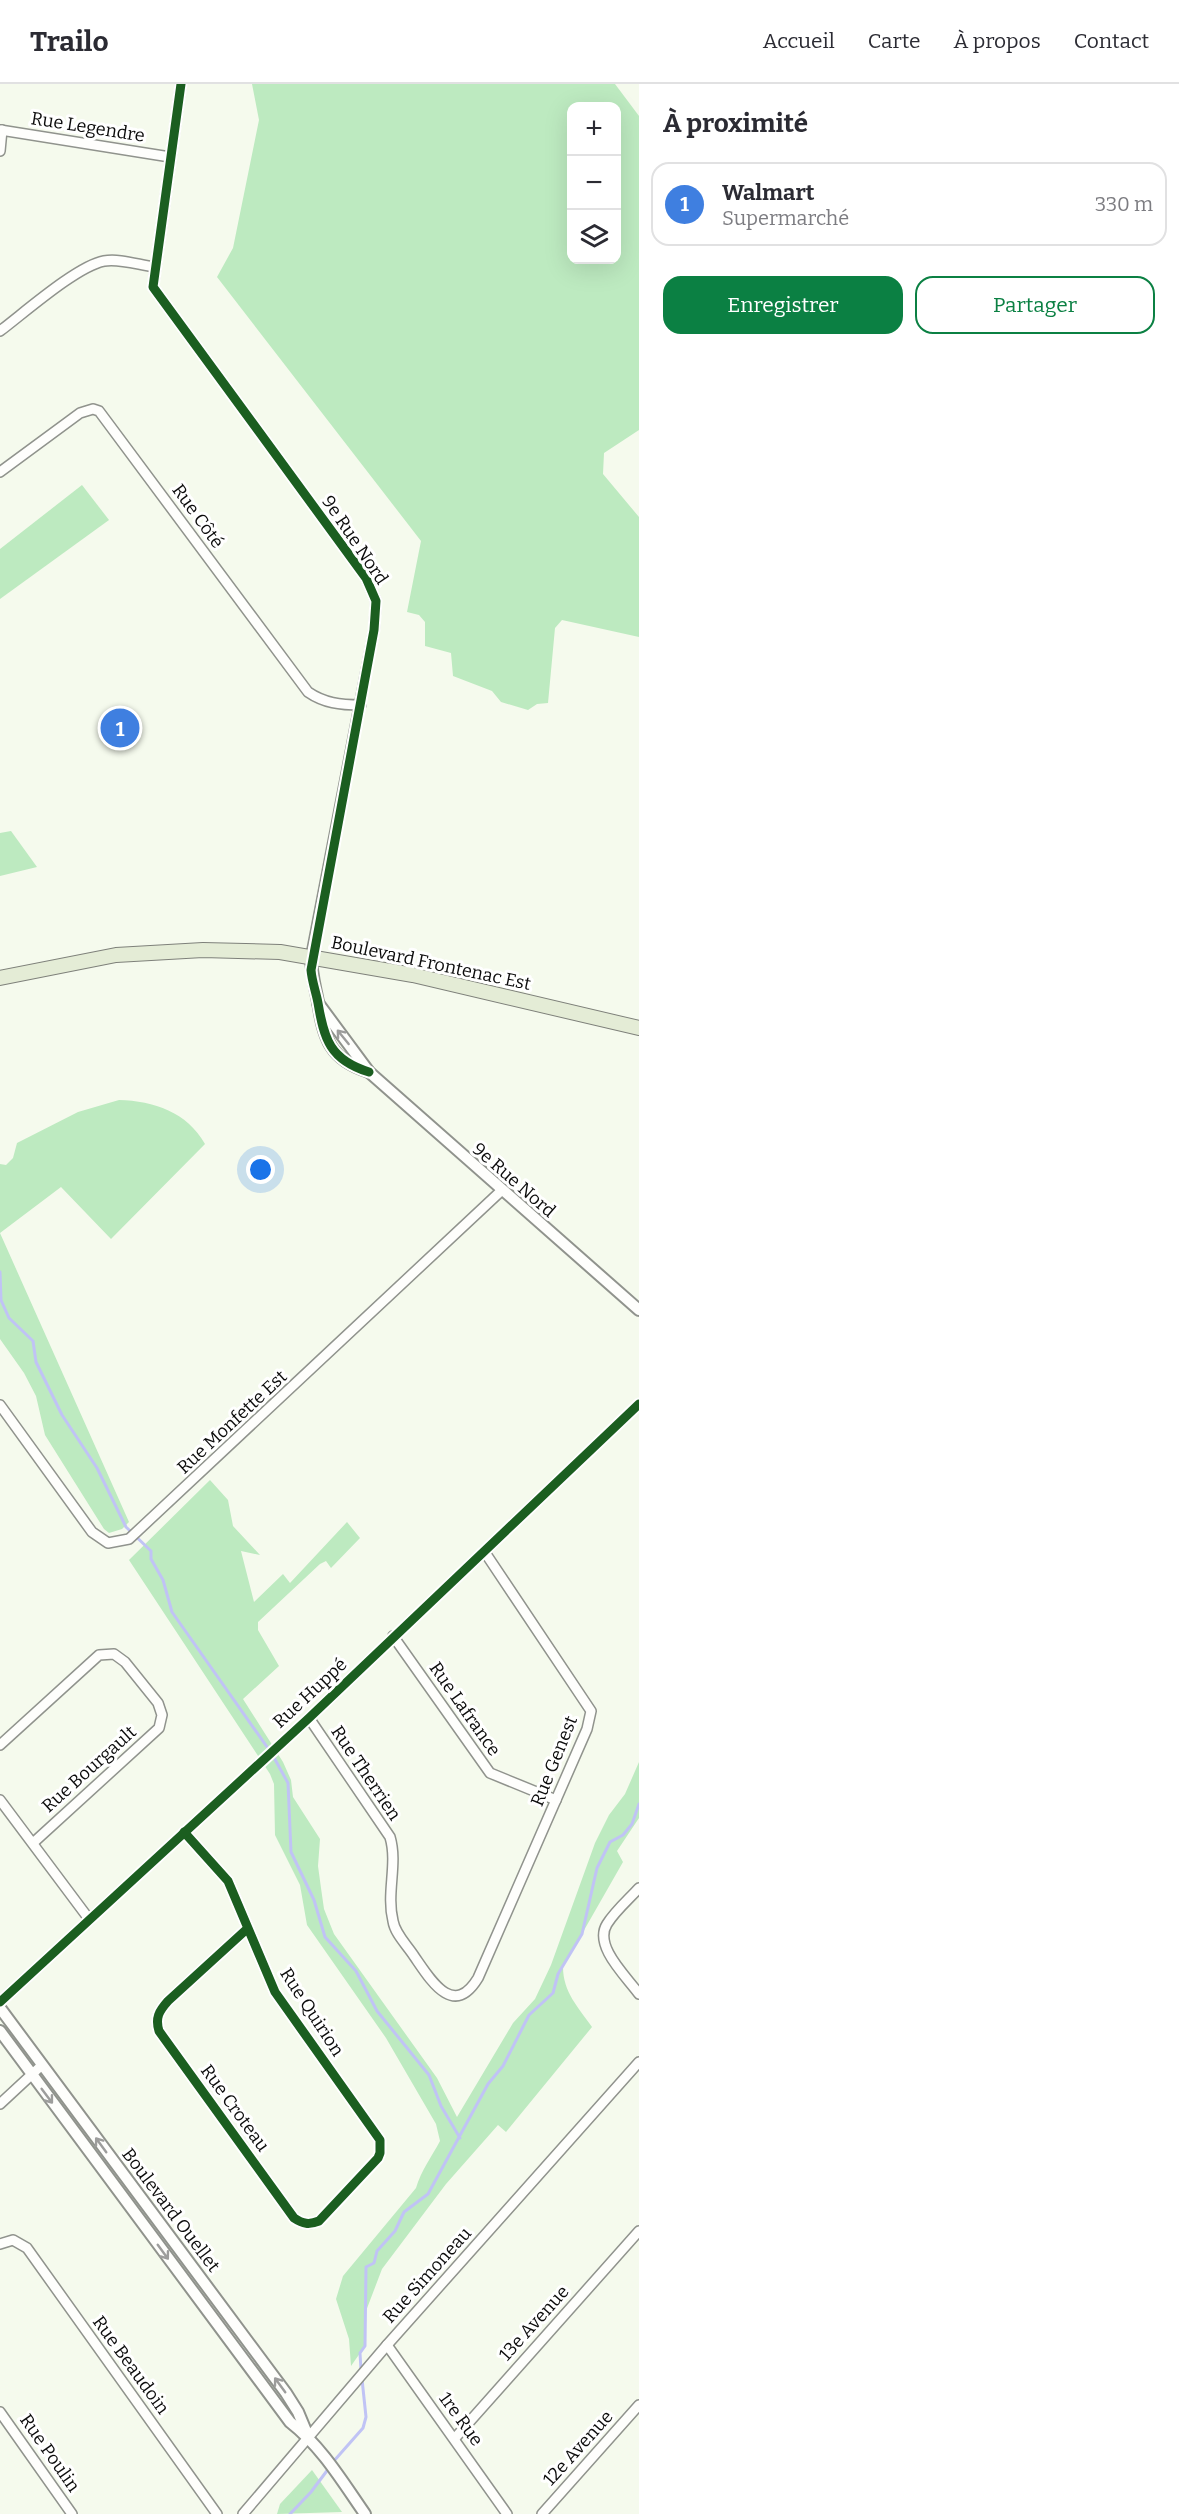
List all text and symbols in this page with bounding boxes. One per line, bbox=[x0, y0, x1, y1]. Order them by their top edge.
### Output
text: Trailo bbox=[30, 25, 109, 58]
text: Accueil bbox=[763, 28, 835, 54]
text: Carte bbox=[868, 28, 921, 54]
text: À propos bbox=[954, 28, 1041, 54]
text: Contact bbox=[1074, 28, 1149, 54]
map controls bbox=[567, 102, 621, 264]
button: + bbox=[567, 102, 621, 156]
street label: Rue Legendre bbox=[30, 107, 146, 147]
text: À proximité bbox=[663, 108, 808, 139]
button: − bbox=[567, 156, 621, 210]
text: Walmart bbox=[722, 179, 814, 206]
text: 1 bbox=[680, 192, 689, 216]
text: 330 m bbox=[1095, 192, 1153, 216]
text: Supermarché bbox=[722, 206, 849, 230]
button: layers bbox=[567, 210, 621, 264]
button: Enregistrer bbox=[663, 276, 903, 334]
button: Partager bbox=[915, 276, 1155, 334]
street label: Rue Côté bbox=[167, 480, 229, 552]
street label: 9e Rue Nord bbox=[317, 491, 393, 589]
pin: 1 bbox=[100, 706, 140, 750]
street label: Boulevard Frontenac Est bbox=[329, 931, 533, 995]
one-way arrow bbox=[337, 1029, 350, 1045]
street label: 9e Rue Nord bbox=[468, 1138, 560, 1222]
your location bbox=[246, 1155, 275, 1184]
street label: Rue Monfette Est bbox=[173, 1365, 292, 1478]
street label: Rue Huppé bbox=[269, 1653, 351, 1733]
street label: Rue Lafrance bbox=[425, 1658, 505, 1760]
street label: Rue Genest bbox=[526, 1712, 582, 1809]
street label: Rue Bourgault bbox=[37, 1721, 141, 1817]
street label: Rue Therrien bbox=[326, 1721, 406, 1825]
street label: Rue Quirion bbox=[275, 1964, 349, 2061]
street label: Rue Croteau bbox=[196, 2060, 274, 2156]
one-way arrow bbox=[40, 2087, 53, 2103]
one-way arrow bbox=[95, 2137, 107, 2153]
street label: Boulevard Ouellet bbox=[117, 2144, 225, 2277]
street label: Rue Simoneau bbox=[378, 2222, 476, 2328]
one-way arrow bbox=[157, 2243, 170, 2259]
street label: 13e Avenue bbox=[494, 2281, 574, 2365]
street label: Rue Beaudoin bbox=[88, 2312, 174, 2419]
one-way arrow bbox=[274, 2377, 287, 2393]
street label: 1re Rue bbox=[434, 2388, 488, 2450]
street label: 12e Avenue bbox=[538, 2406, 618, 2490]
street label: Rue Poulin bbox=[15, 2410, 85, 2497]

